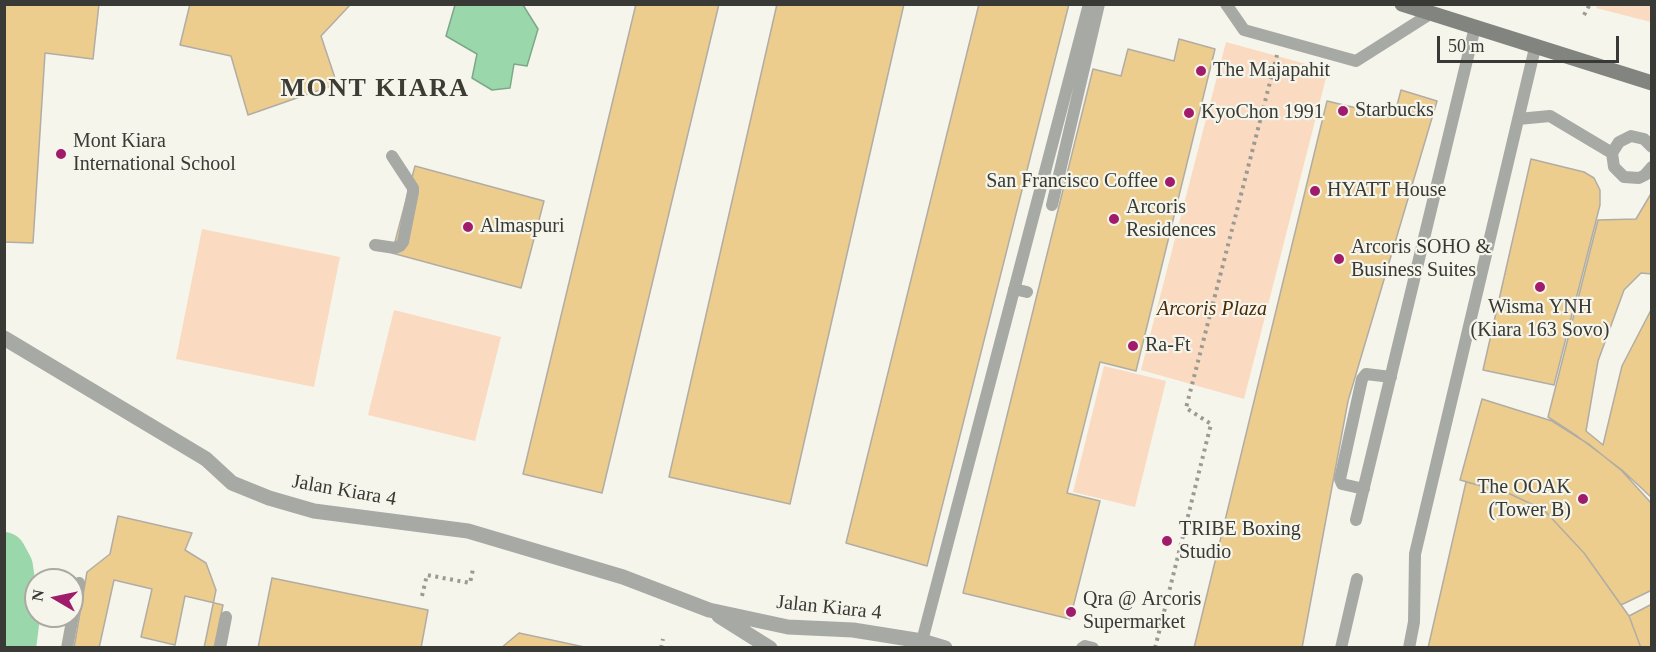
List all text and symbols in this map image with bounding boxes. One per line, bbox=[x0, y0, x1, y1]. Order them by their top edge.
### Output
scale bar bbox=[1440, 24, 1622, 62]
text: 50 m bbox=[1448, 36, 1485, 56]
place label: The Majapahit bbox=[1213, 59, 1330, 83]
marker: The Majapahit bbox=[1194, 64, 1208, 78]
district label: MONT KIARA bbox=[280, 73, 470, 105]
place label: Starbucks bbox=[1355, 99, 1434, 123]
place label: KyoChon 1991 bbox=[1201, 101, 1324, 125]
marker: Starbucks bbox=[1336, 104, 1350, 118]
marker: KyoChon 1991 bbox=[1182, 106, 1196, 120]
place label: Mont Kiara International School bbox=[73, 130, 236, 177]
marker: Mont Kiara International School bbox=[54, 147, 68, 161]
place label: San Francisco Coffee bbox=[986, 170, 1158, 194]
marker: San Francisco Coffee bbox=[1163, 175, 1177, 189]
place label: HYATT House bbox=[1327, 179, 1446, 203]
marker: HYATT House bbox=[1308, 184, 1322, 198]
place label: Arcoris Residences bbox=[1126, 196, 1216, 243]
marker: Arcoris Residences bbox=[1107, 212, 1121, 226]
place label: Almaspuri bbox=[480, 215, 564, 239]
marker: Almaspuri bbox=[461, 220, 475, 234]
place label: Arcoris SOHO & Business Suites bbox=[1351, 236, 1491, 283]
marker: Arcoris SOHO & Business Suites bbox=[1332, 252, 1346, 266]
marker: Wisma YNH (Kiara 163 Sovo) bbox=[1533, 280, 1547, 294]
place label: Wisma YNH (Kiara 163 Sovo) bbox=[1471, 296, 1609, 343]
park label: Arcoris Plaza bbox=[1157, 298, 1267, 322]
place label: Ra-Ft bbox=[1145, 334, 1191, 358]
marker: Ra-Ft bbox=[1126, 339, 1140, 353]
street label: Jalan Kiara 4 bbox=[290, 470, 398, 512]
place label: The OOAK (Tower B) bbox=[1477, 476, 1571, 523]
marker: The OOAK (Tower B) bbox=[1576, 492, 1590, 506]
place label: TRIBE Boxing Studio bbox=[1179, 518, 1301, 565]
marker: TRIBE Boxing Studio bbox=[1160, 534, 1174, 548]
north arrow bbox=[24, 568, 84, 628]
text: N bbox=[28, 588, 47, 602]
place label: Qra @ Arcoris Supermarket bbox=[1083, 588, 1201, 635]
street label: Jalan Kiara 4 bbox=[775, 591, 883, 625]
marker: Qra @ Arcoris Supermarket bbox=[1064, 605, 1078, 619]

